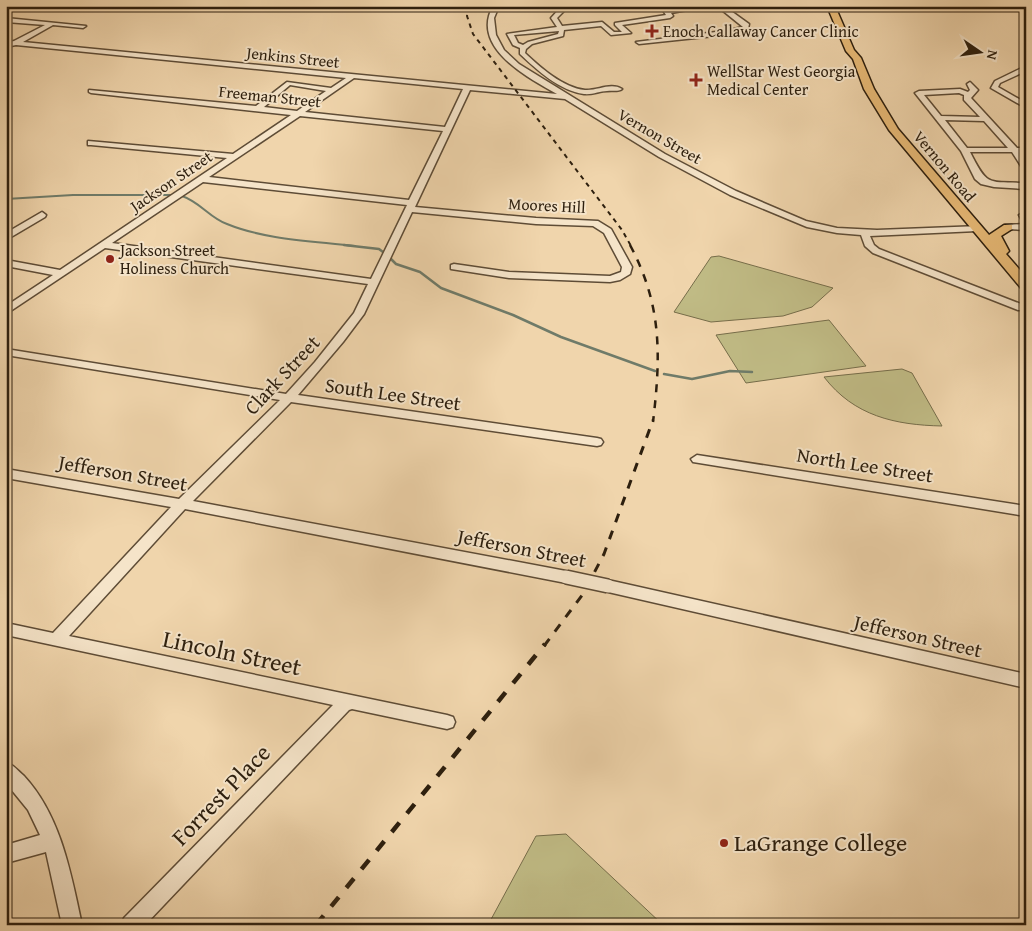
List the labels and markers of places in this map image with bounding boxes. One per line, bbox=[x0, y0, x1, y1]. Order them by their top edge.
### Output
place label: Enoch Callaway Cancer Clinic bbox=[663, 19, 859, 43]
marker: Enoch Callaway Cancer Clinic bbox=[645, 24, 659, 38]
place label: WellStar West Georgia Medical Center bbox=[707, 59, 856, 101]
marker: WellStar West Georgia Medical Center bbox=[689, 73, 703, 87]
place label: Jackson Street Holiness Church bbox=[118, 238, 229, 280]
marker: Jackson Street Holiness Church bbox=[104, 253, 116, 265]
place label: LaGrange College bbox=[734, 825, 907, 860]
marker: LaGrange College bbox=[718, 837, 730, 849]

